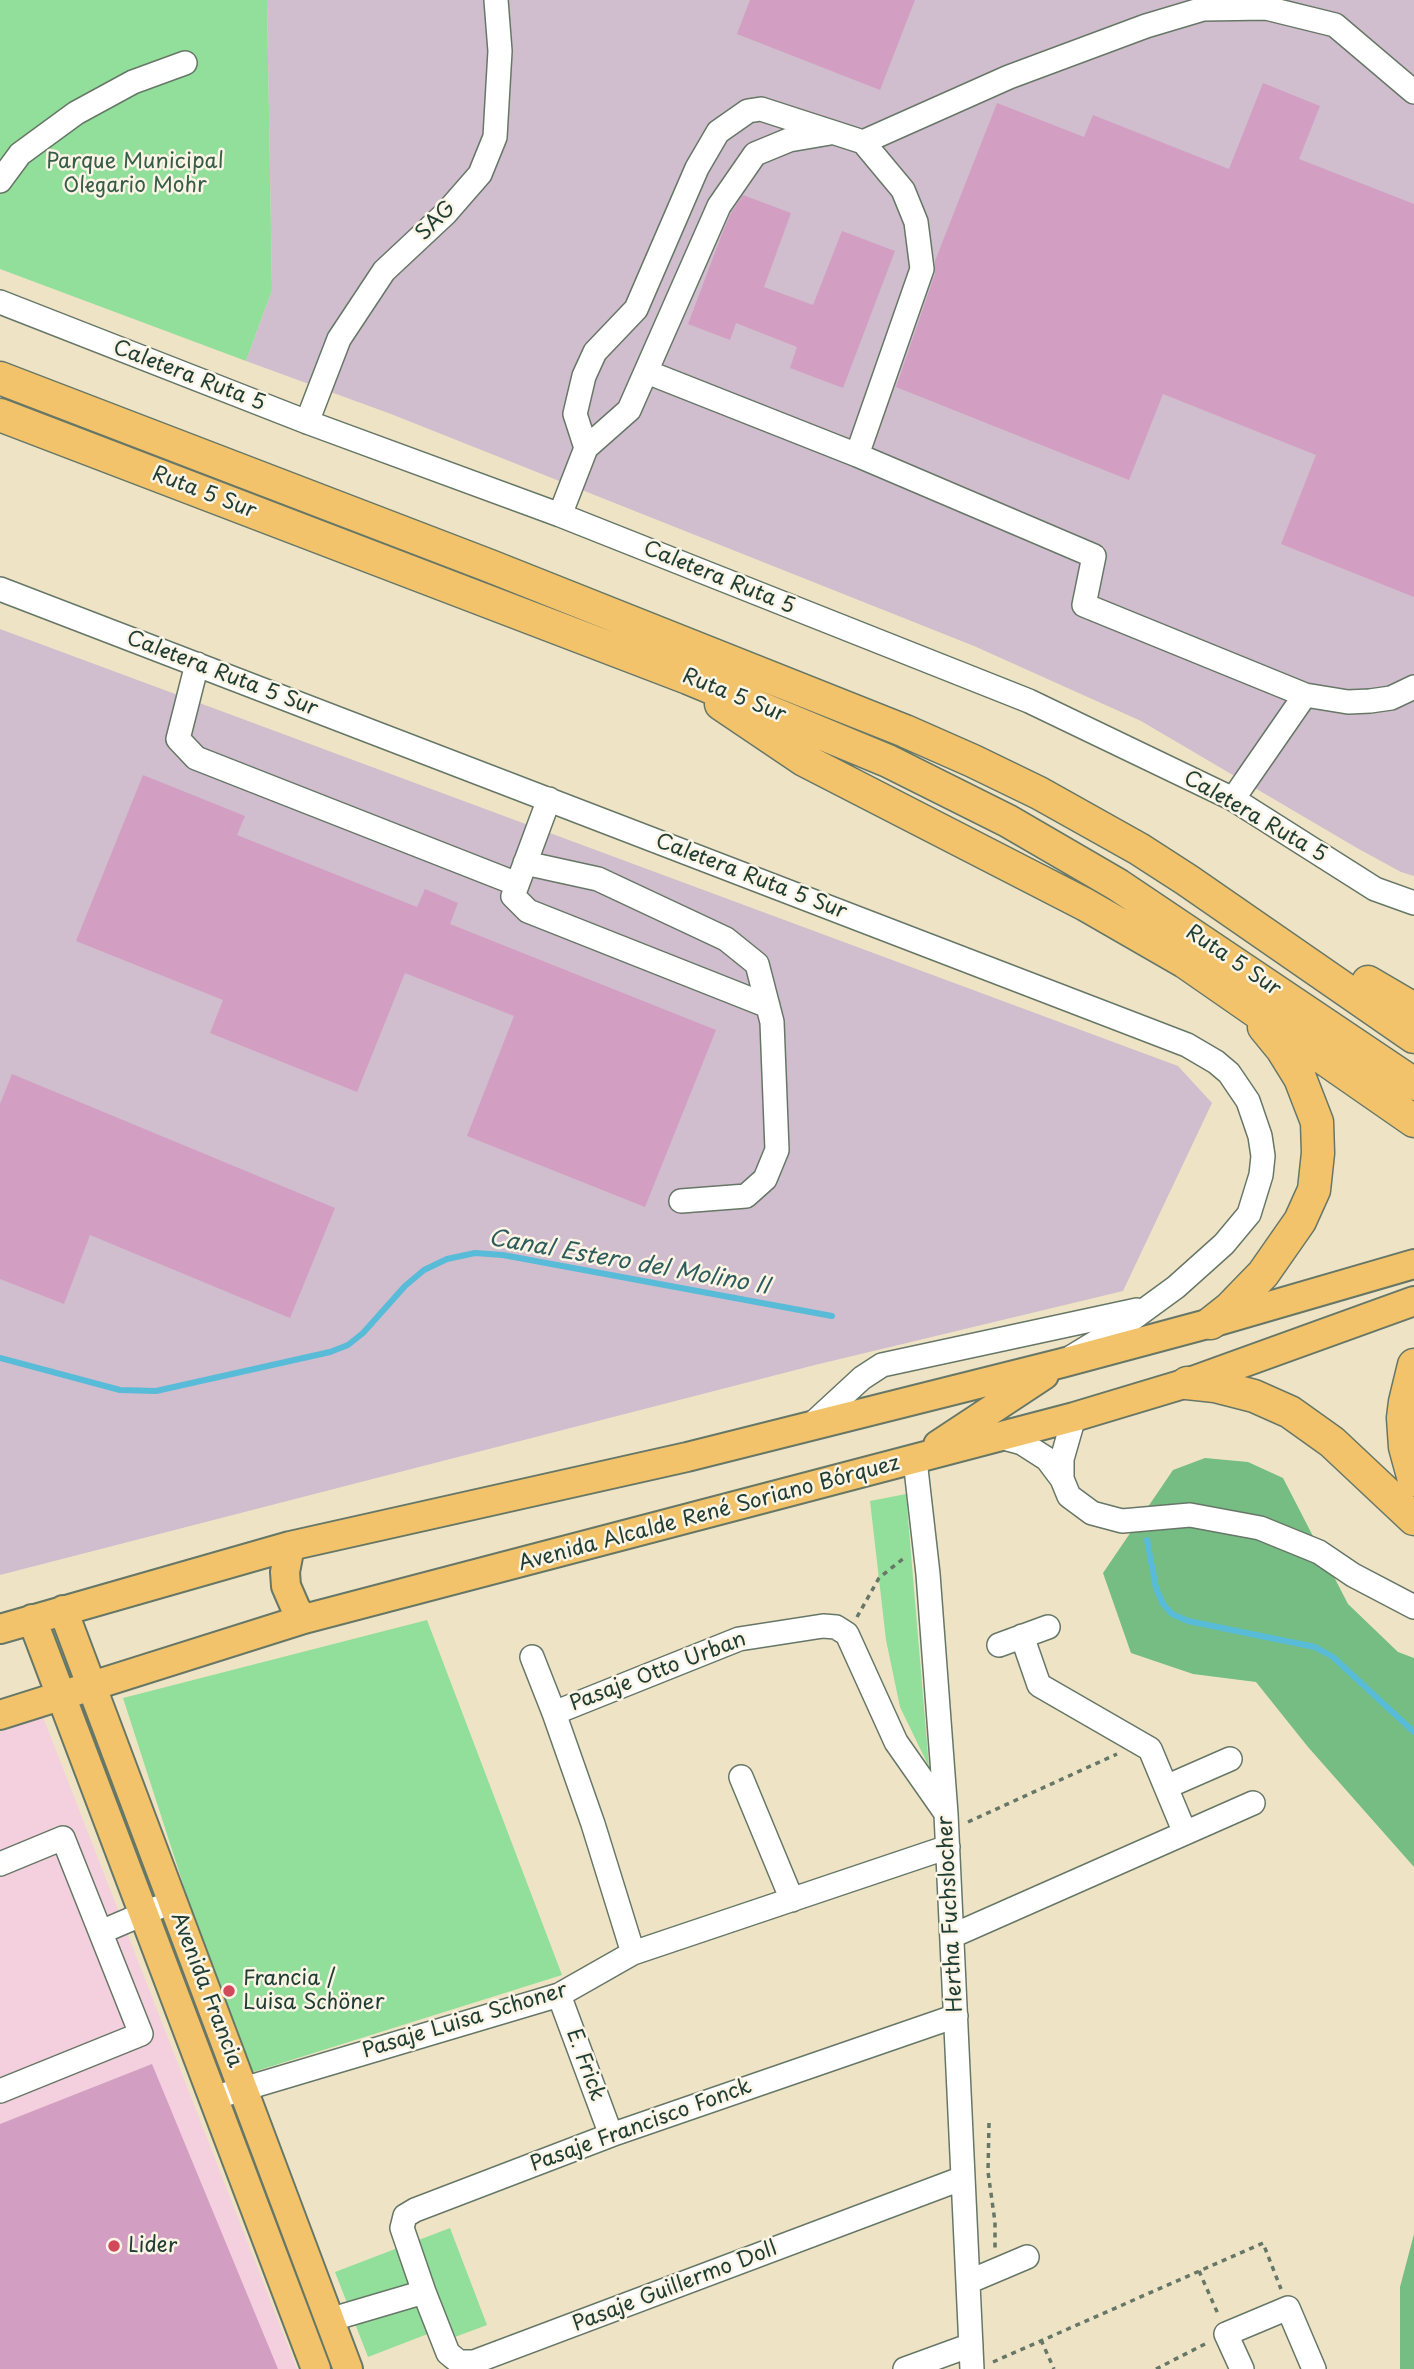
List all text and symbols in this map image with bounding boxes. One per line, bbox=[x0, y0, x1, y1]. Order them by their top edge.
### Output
park label: Parque Municipal Olegario Mohr bbox=[46, 149, 224, 199]
street label: SAG bbox=[411, 196, 461, 246]
street label: Caletera Ruta 5 bbox=[109, 335, 269, 417]
street label: Ruta 5 Sur bbox=[148, 462, 260, 524]
street label: Caletera Ruta 5 bbox=[640, 536, 798, 620]
street label: Caletera Ruta 5 Sur bbox=[123, 626, 321, 722]
street label: Ruta 5 Sur bbox=[679, 664, 789, 728]
street label: Caletera Ruta 5 bbox=[1179, 766, 1331, 868]
street label: Caletera Ruta 5 Sur bbox=[652, 829, 850, 925]
street label: Ruta 5 Sur bbox=[1181, 920, 1285, 1002]
water label: Canal Estero del Molino II bbox=[486, 1225, 772, 1301]
street label: Avenida Alcalde René Soriano Bórquez bbox=[516, 1451, 902, 1577]
street label: Pasaje Otto Urban bbox=[566, 1627, 750, 1717]
street label: Hertha Fuchslocher bbox=[933, 1815, 969, 2013]
street label: Avenida Francia bbox=[165, 1909, 247, 2071]
place label: Francia / Luisa Schöner bbox=[243, 1966, 384, 2016]
street label: Pasaje Luisa Schoner bbox=[359, 1978, 571, 2064]
marker: Francia / Luisa Schöner bbox=[221, 1983, 237, 1999]
street label: E. Frick bbox=[560, 2025, 610, 2105]
street label: Pasaje Francisco Fonck bbox=[527, 2074, 755, 2178]
place label: Lider bbox=[128, 2233, 177, 2259]
street label: Pasaje Guillermo Doll bbox=[569, 2236, 781, 2338]
marker: Lider bbox=[106, 2238, 122, 2254]

